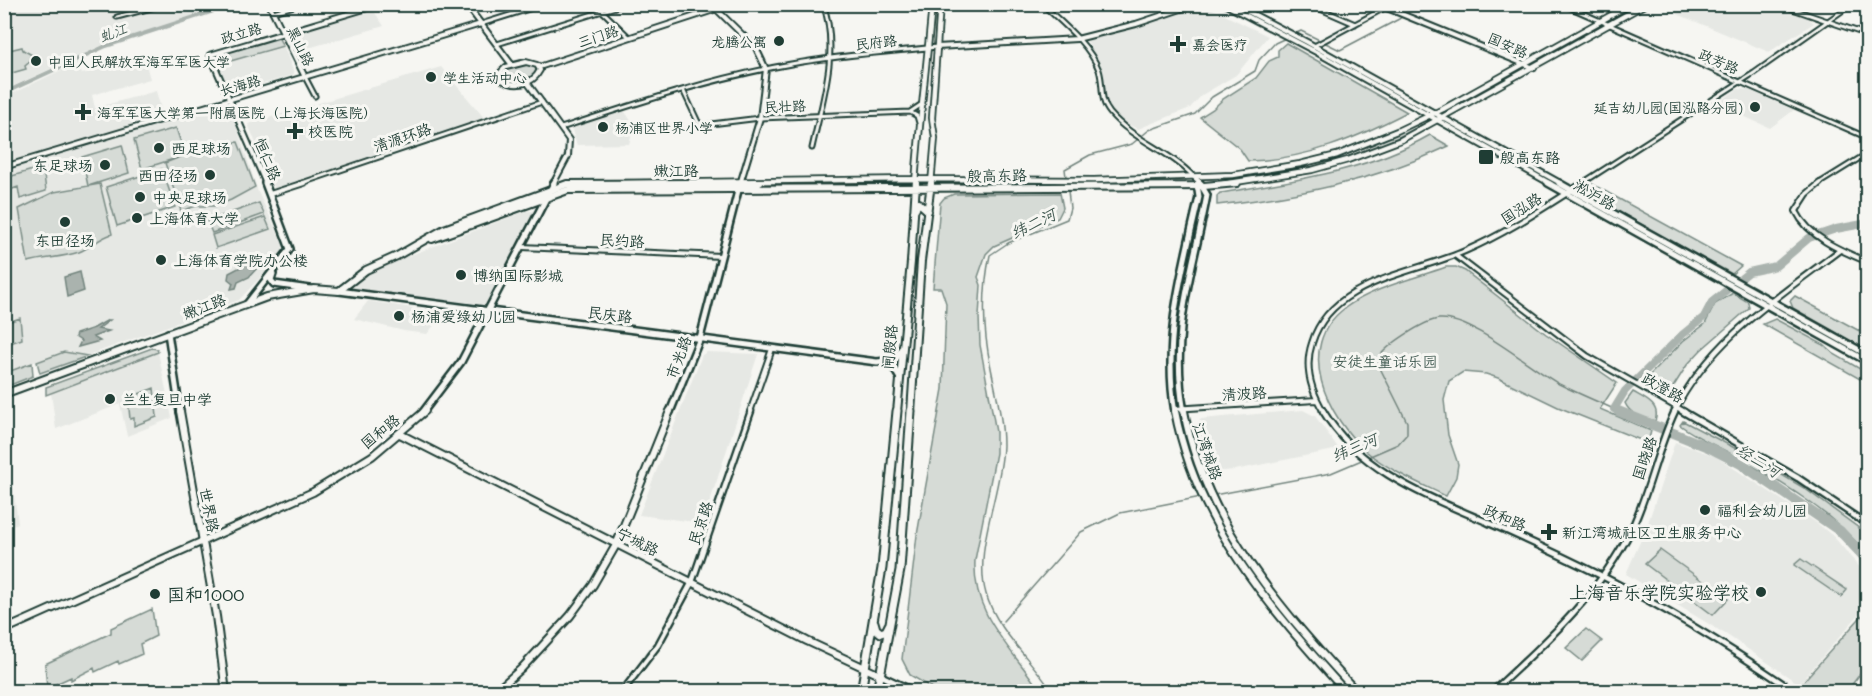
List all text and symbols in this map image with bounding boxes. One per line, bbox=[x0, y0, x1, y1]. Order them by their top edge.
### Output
water label: 虬江 bbox=[97, 18, 130, 46]
street label: 政立路 bbox=[218, 18, 264, 48]
street label: 三门路 bbox=[575, 20, 621, 52]
street label: 黑山路 bbox=[283, 23, 319, 69]
street label: 国安路 bbox=[1485, 28, 1531, 62]
street label: 民府路 bbox=[854, 30, 898, 54]
place label: 龙腾公寓 bbox=[711, 32, 767, 51]
marker: 龙腾公寓 bbox=[772, 34, 786, 48]
marker: 嘉会医疗 bbox=[1169, 35, 1187, 53]
place label: 嘉会医疗 bbox=[1192, 35, 1248, 54]
street label: 政芳路 bbox=[1696, 44, 1742, 78]
place label: 中国人民解放军海军军医大学 bbox=[48, 52, 230, 71]
marker: 中国人民解放军海军军医大学 bbox=[29, 54, 43, 68]
place label: 学生活动中心 bbox=[443, 68, 527, 87]
street label: 长海路 bbox=[217, 70, 263, 100]
marker: 学生活动中心 bbox=[424, 70, 438, 84]
street label: 民壮路 bbox=[764, 95, 806, 117]
place label: 延吉幼儿园(国泓路分园) bbox=[1593, 98, 1743, 117]
marker: 延吉幼儿园(国泓路分园) bbox=[1748, 100, 1762, 114]
marker: 海军军医大学第一附属医院（上海长海医院） bbox=[74, 103, 92, 121]
place label: 海军军医大学第一附属医院（上海长海医院） bbox=[97, 103, 377, 122]
street label: 清源环路 bbox=[370, 118, 434, 156]
place label: 杨浦区世界小学 bbox=[615, 118, 713, 137]
marker: 杨浦区世界小学 bbox=[596, 120, 610, 134]
place label: 校医院 bbox=[308, 121, 353, 141]
marker: 校医院 bbox=[286, 122, 304, 140]
street label: 恒仁路 bbox=[250, 134, 286, 184]
place label: 西足球场 bbox=[171, 138, 231, 158]
marker: 西足球场 bbox=[152, 141, 166, 155]
place label: 殷高东路 bbox=[1500, 147, 1560, 167]
marker: 殷高东路 bbox=[1477, 148, 1495, 166]
place label: 东足球场 bbox=[33, 155, 93, 175]
marker: 东足球场 bbox=[98, 158, 112, 172]
street label: 嫩江路 bbox=[653, 160, 699, 180]
street label: 殷高东路 bbox=[967, 164, 1027, 186]
place label: 西田径场 bbox=[138, 165, 198, 185]
marker: 西田径场 bbox=[203, 168, 217, 182]
street label: 淞沪路 bbox=[1571, 174, 1619, 214]
place label: 中央足球场 bbox=[152, 187, 227, 207]
street label: 国泓路 bbox=[1497, 188, 1545, 228]
marker: 中央足球场 bbox=[133, 190, 147, 204]
water label: 纬二河 bbox=[1007, 202, 1062, 243]
place label: 上海体育大学 bbox=[149, 208, 239, 228]
marker: 上海体育大学 bbox=[130, 211, 144, 225]
marker: 东田径场 bbox=[58, 215, 72, 229]
street label: 民约路 bbox=[599, 229, 645, 251]
place label: 东田径场 bbox=[35, 230, 95, 250]
place label: 上海体育学院办公楼 bbox=[173, 250, 308, 270]
marker: 上海体育学院办公楼 bbox=[154, 253, 168, 267]
place label: 博纳国际影城 bbox=[473, 265, 563, 285]
marker: 博纳国际影城 bbox=[454, 268, 468, 282]
street label: 嫩江路 bbox=[179, 289, 229, 323]
street label: 民庆路 bbox=[586, 301, 634, 327]
place label: 杨浦爱绿幼儿园 bbox=[411, 306, 516, 326]
marker: 杨浦爱绿幼儿园 bbox=[392, 309, 406, 323]
street label: 闸殷路 bbox=[877, 324, 901, 370]
street label: 市光路 bbox=[661, 332, 695, 382]
park label: 安徒生童话乐园 bbox=[1332, 351, 1438, 371]
street label: 政澄路 bbox=[1638, 367, 1688, 407]
street label: 清波路 bbox=[1221, 381, 1267, 405]
place label: 兰生复旦中学 bbox=[122, 389, 212, 409]
marker: 兰生复旦中学 bbox=[103, 392, 117, 406]
street label: 国和路 bbox=[356, 409, 404, 453]
street label: 江湾城路 bbox=[1189, 419, 1227, 483]
water label: 纬三河 bbox=[1328, 427, 1383, 466]
street label: 国晓路 bbox=[1627, 433, 1661, 483]
water label: 经二河 bbox=[1733, 438, 1787, 483]
street label: 世界路 bbox=[196, 486, 224, 534]
street label: 民京路 bbox=[683, 498, 717, 548]
street label: 政和路 bbox=[1480, 499, 1530, 535]
place label: 福利会幼儿园 bbox=[1717, 500, 1807, 520]
marker: 福利会幼儿园 bbox=[1698, 503, 1712, 517]
street label: 宁城路 bbox=[613, 522, 663, 560]
place label: 新江湾城社区卫生服务中心 bbox=[1562, 522, 1742, 542]
marker: 新江湾城社区卫生服务中心 bbox=[1540, 523, 1558, 541]
place label: 上海音乐学院实验学校 bbox=[1569, 580, 1749, 604]
place label: 国和1000 bbox=[167, 582, 244, 606]
marker: 上海音乐学院实验学校 bbox=[1754, 585, 1768, 599]
marker: 国和1000 bbox=[148, 587, 162, 601]

